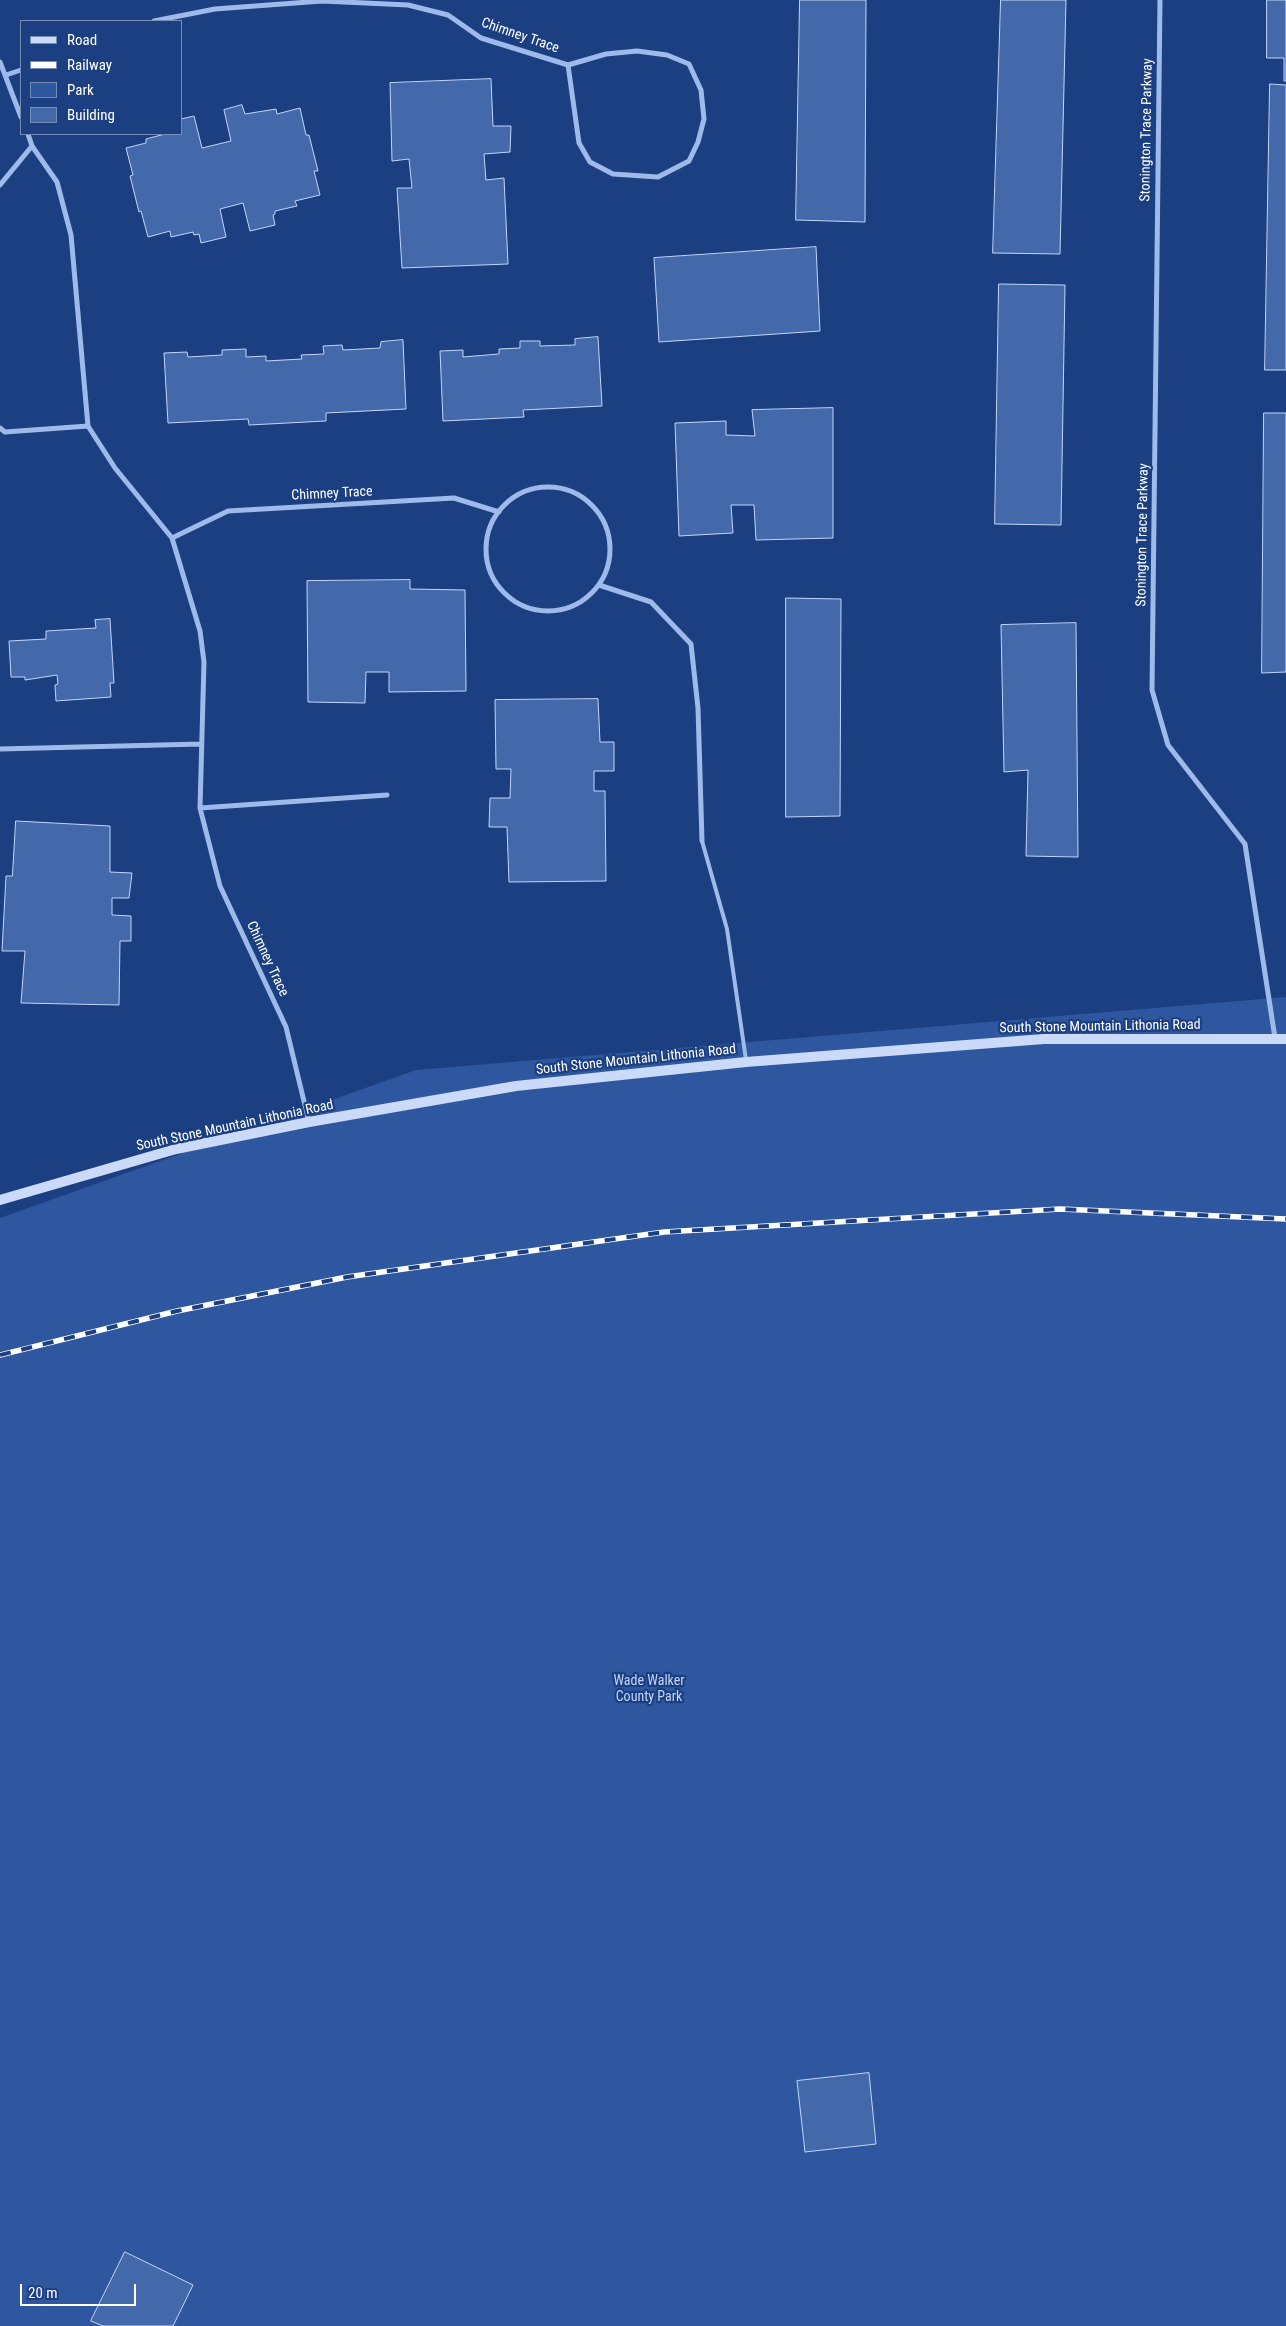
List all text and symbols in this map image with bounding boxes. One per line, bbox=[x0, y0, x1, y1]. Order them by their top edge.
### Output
street label: Chimney Trace bbox=[479, 15, 561, 57]
legend bbox=[20, 20, 182, 135]
text: Road bbox=[67, 31, 97, 49]
text: Railway bbox=[67, 56, 112, 74]
street label: Stonington Trace Parkway bbox=[1137, 58, 1157, 202]
text: Park bbox=[67, 81, 94, 99]
text: Building bbox=[67, 106, 115, 124]
street label: Stonington Trace Parkway bbox=[1133, 463, 1153, 607]
street label: Chimney Trace bbox=[291, 483, 373, 505]
street label: Chimney Trace bbox=[242, 919, 292, 999]
street label: South Stone Mountain Lithonia Road bbox=[999, 1017, 1201, 1037]
street label: South Stone Mountain Lithonia Road bbox=[535, 1041, 737, 1079]
street label: South Stone Mountain Lithonia Road bbox=[135, 1097, 335, 1155]
park label: Wade Walker County Park bbox=[613, 1673, 685, 1705]
scale bar bbox=[22, 2274, 139, 2306]
text: 20 m bbox=[28, 2284, 58, 2302]

